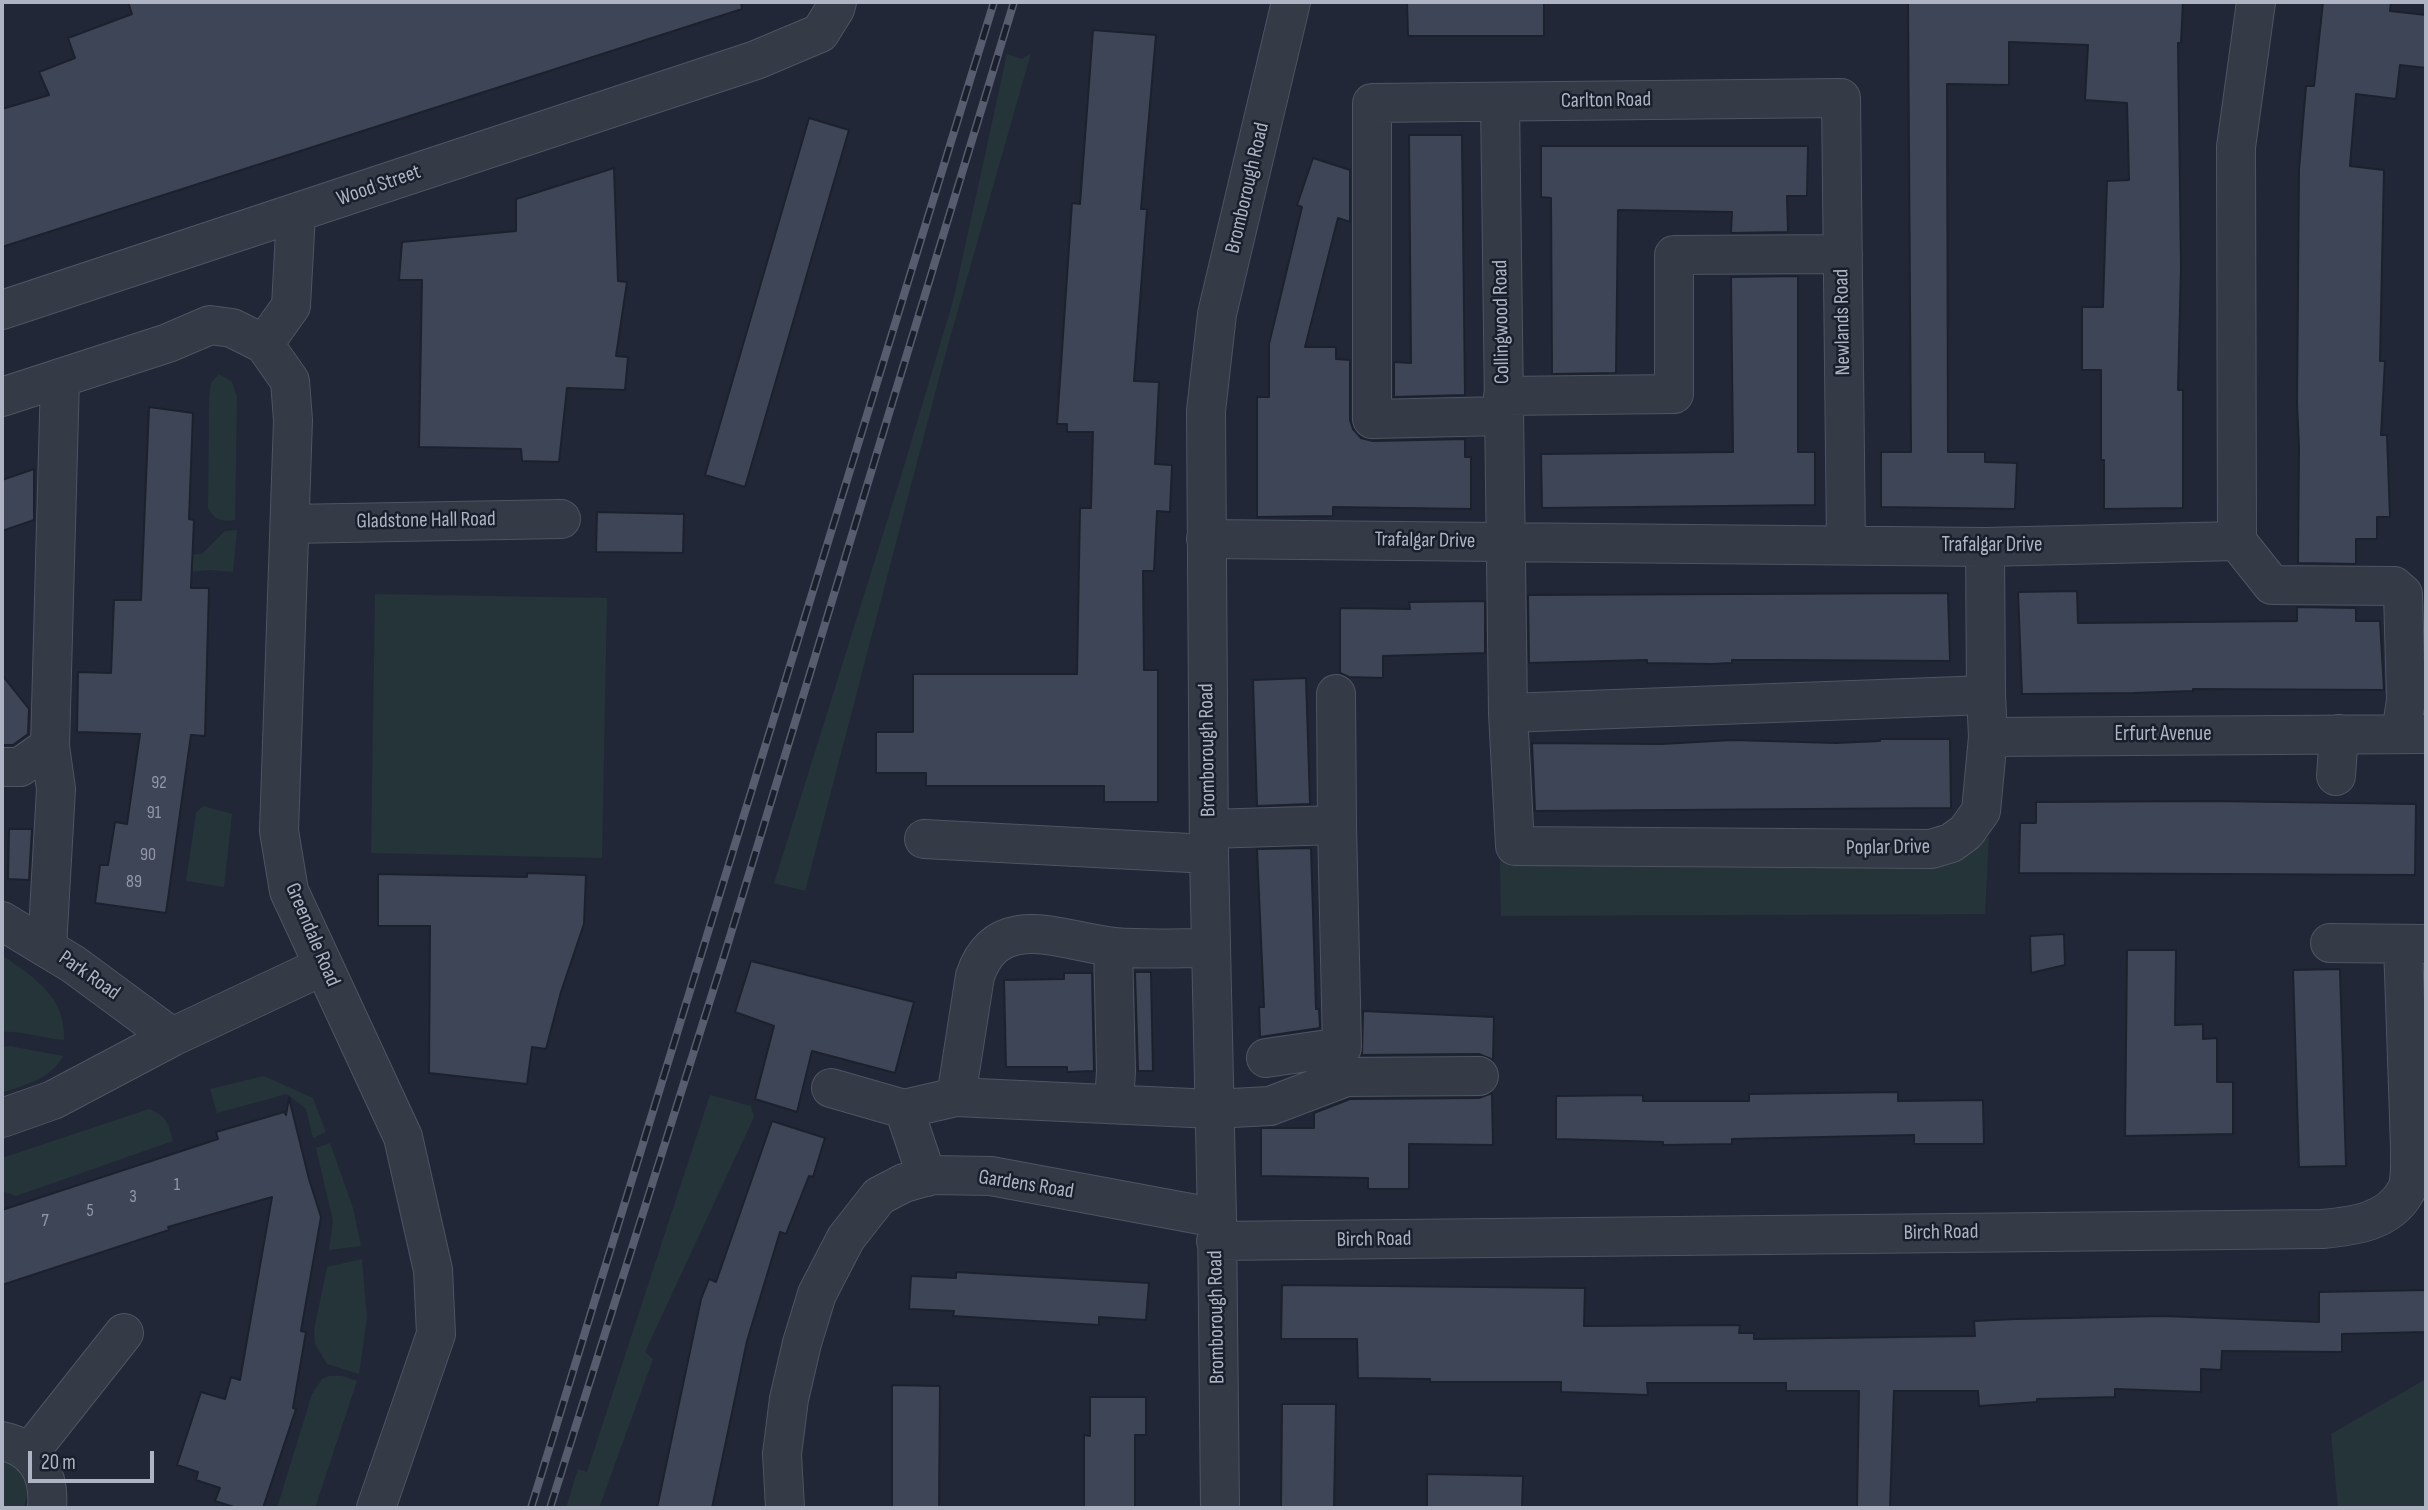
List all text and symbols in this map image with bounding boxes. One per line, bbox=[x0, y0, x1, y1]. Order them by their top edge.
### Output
street label: Carlton Road bbox=[1561, 88, 1651, 114]
street label: Bromborough Road bbox=[1221, 120, 1275, 256]
street label: Wood Street bbox=[334, 160, 424, 212]
street label: Collingwood Road bbox=[1488, 260, 1516, 384]
street label: Newlands Road bbox=[1829, 269, 1857, 375]
street label: Gladstone Hall Road bbox=[356, 507, 496, 535]
street label: Trafalgar Drive bbox=[1374, 528, 1476, 554]
street label: Trafalgar Drive bbox=[1942, 533, 2042, 559]
street label: Bromborough Road bbox=[1194, 683, 1222, 817]
street label: Erfurt Avenue bbox=[2114, 722, 2212, 748]
house number: 92 bbox=[151, 772, 167, 794]
house number: 91 bbox=[147, 802, 161, 824]
street label: Poplar Drive bbox=[1846, 835, 1930, 861]
house number: 90 bbox=[140, 844, 156, 866]
house number: 89 bbox=[126, 871, 142, 893]
street label: Greendale Road bbox=[279, 880, 345, 990]
street label: Park Road bbox=[53, 946, 125, 1006]
street label: Gardens Road bbox=[977, 1165, 1075, 1205]
house number: 1 bbox=[174, 1174, 180, 1196]
house number: 3 bbox=[129, 1186, 137, 1208]
house number: 5 bbox=[86, 1200, 94, 1222]
house number: 7 bbox=[41, 1210, 49, 1232]
street label: Birch Road bbox=[1903, 1220, 1979, 1246]
street label: Birch Road bbox=[1336, 1227, 1412, 1253]
street label: Bromborough Road bbox=[1203, 1250, 1231, 1384]
scale bar bbox=[32, 1436, 158, 1480]
text: 20 m bbox=[41, 1450, 76, 1475]

